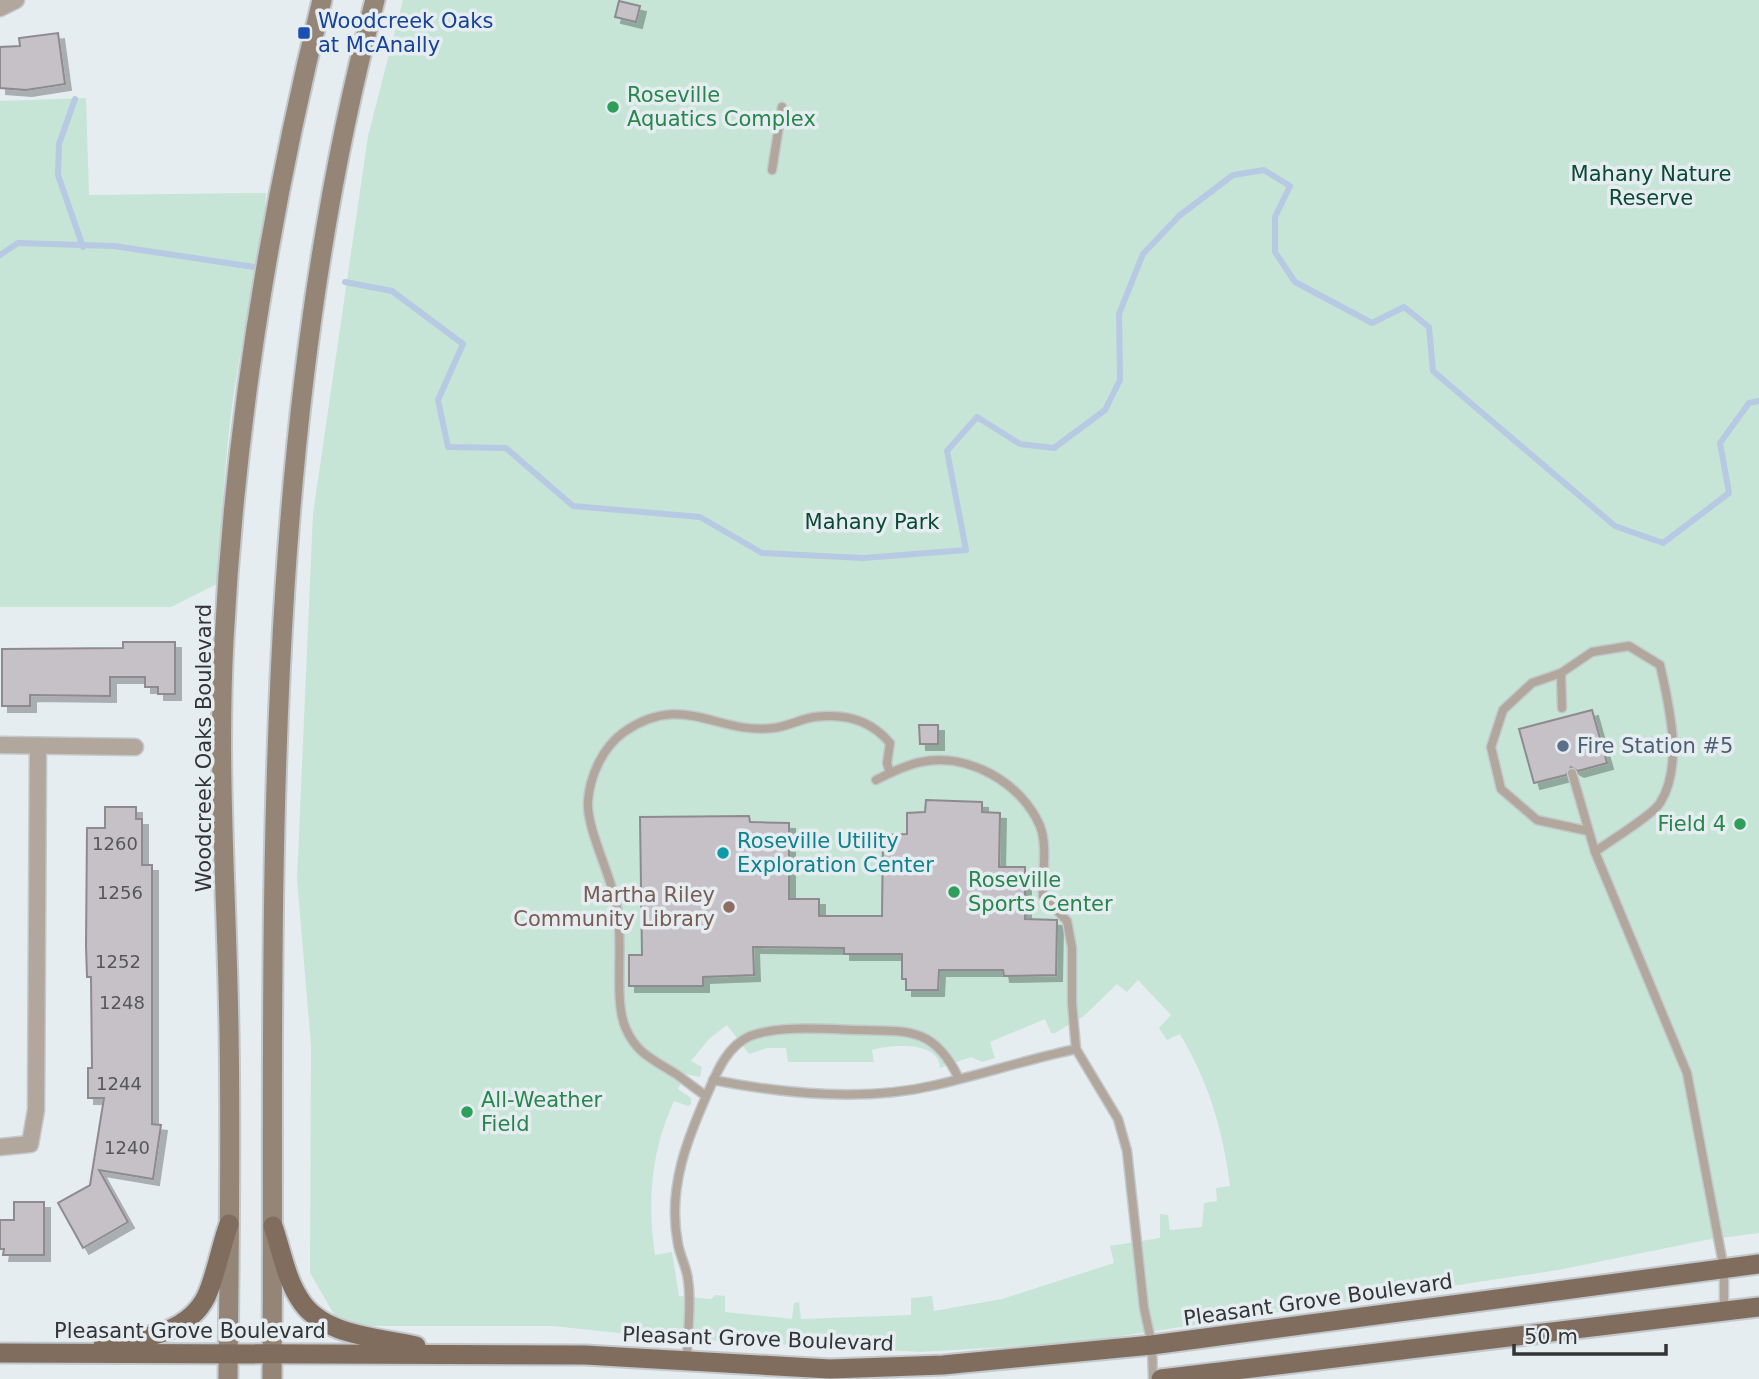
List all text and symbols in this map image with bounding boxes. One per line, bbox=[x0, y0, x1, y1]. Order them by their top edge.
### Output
place label: Woodcreek Oaks at McAnally bbox=[318, 9, 493, 57]
marker: Woodcreek Oaks at McAnally bbox=[296, 25, 312, 41]
place label: Roseville Aquatics Complex bbox=[627, 83, 816, 131]
marker: Roseville Aquatics Complex bbox=[605, 99, 621, 115]
park label: Mahany Nature Reserve bbox=[1571, 162, 1731, 210]
park label: Mahany Park bbox=[805, 510, 940, 534]
street label: Woodcreek Oaks Boulevard bbox=[192, 604, 216, 892]
place label: Fire Station #5 bbox=[1577, 734, 1733, 758]
marker: Fire Station #5 bbox=[1555, 738, 1571, 754]
place label: Field 4 bbox=[1657, 812, 1726, 836]
marker: Field 4 bbox=[1732, 816, 1748, 832]
place label: Roseville Utility Exploration Center bbox=[737, 829, 934, 877]
house number: 1260 bbox=[92, 833, 138, 854]
marker: Roseville Utility Exploration Center bbox=[715, 845, 731, 861]
place label: Roseville Sports Center bbox=[968, 868, 1113, 916]
house number: 1256 bbox=[97, 882, 143, 903]
place label: Martha Riley Community Library bbox=[513, 883, 715, 931]
marker: Roseville Sports Center bbox=[946, 884, 962, 900]
marker: Martha Riley Community Library bbox=[721, 899, 737, 915]
house number: 1252 bbox=[95, 951, 141, 972]
house number: 1248 bbox=[99, 992, 145, 1013]
house number: 1244 bbox=[96, 1073, 142, 1094]
place label: All-Weather Field bbox=[481, 1088, 603, 1136]
marker: All-Weather Field bbox=[459, 1104, 475, 1120]
house number: 1240 bbox=[104, 1137, 150, 1158]
street label: Pleasant Grove Boulevard bbox=[1182, 1269, 1454, 1331]
scale bar bbox=[1514, 1312, 1666, 1356]
street label: Pleasant Grove Boulevard bbox=[54, 1319, 326, 1343]
street label: Pleasant Grove Boulevard bbox=[622, 1322, 894, 1356]
text: 50 m bbox=[1524, 1325, 1578, 1349]

